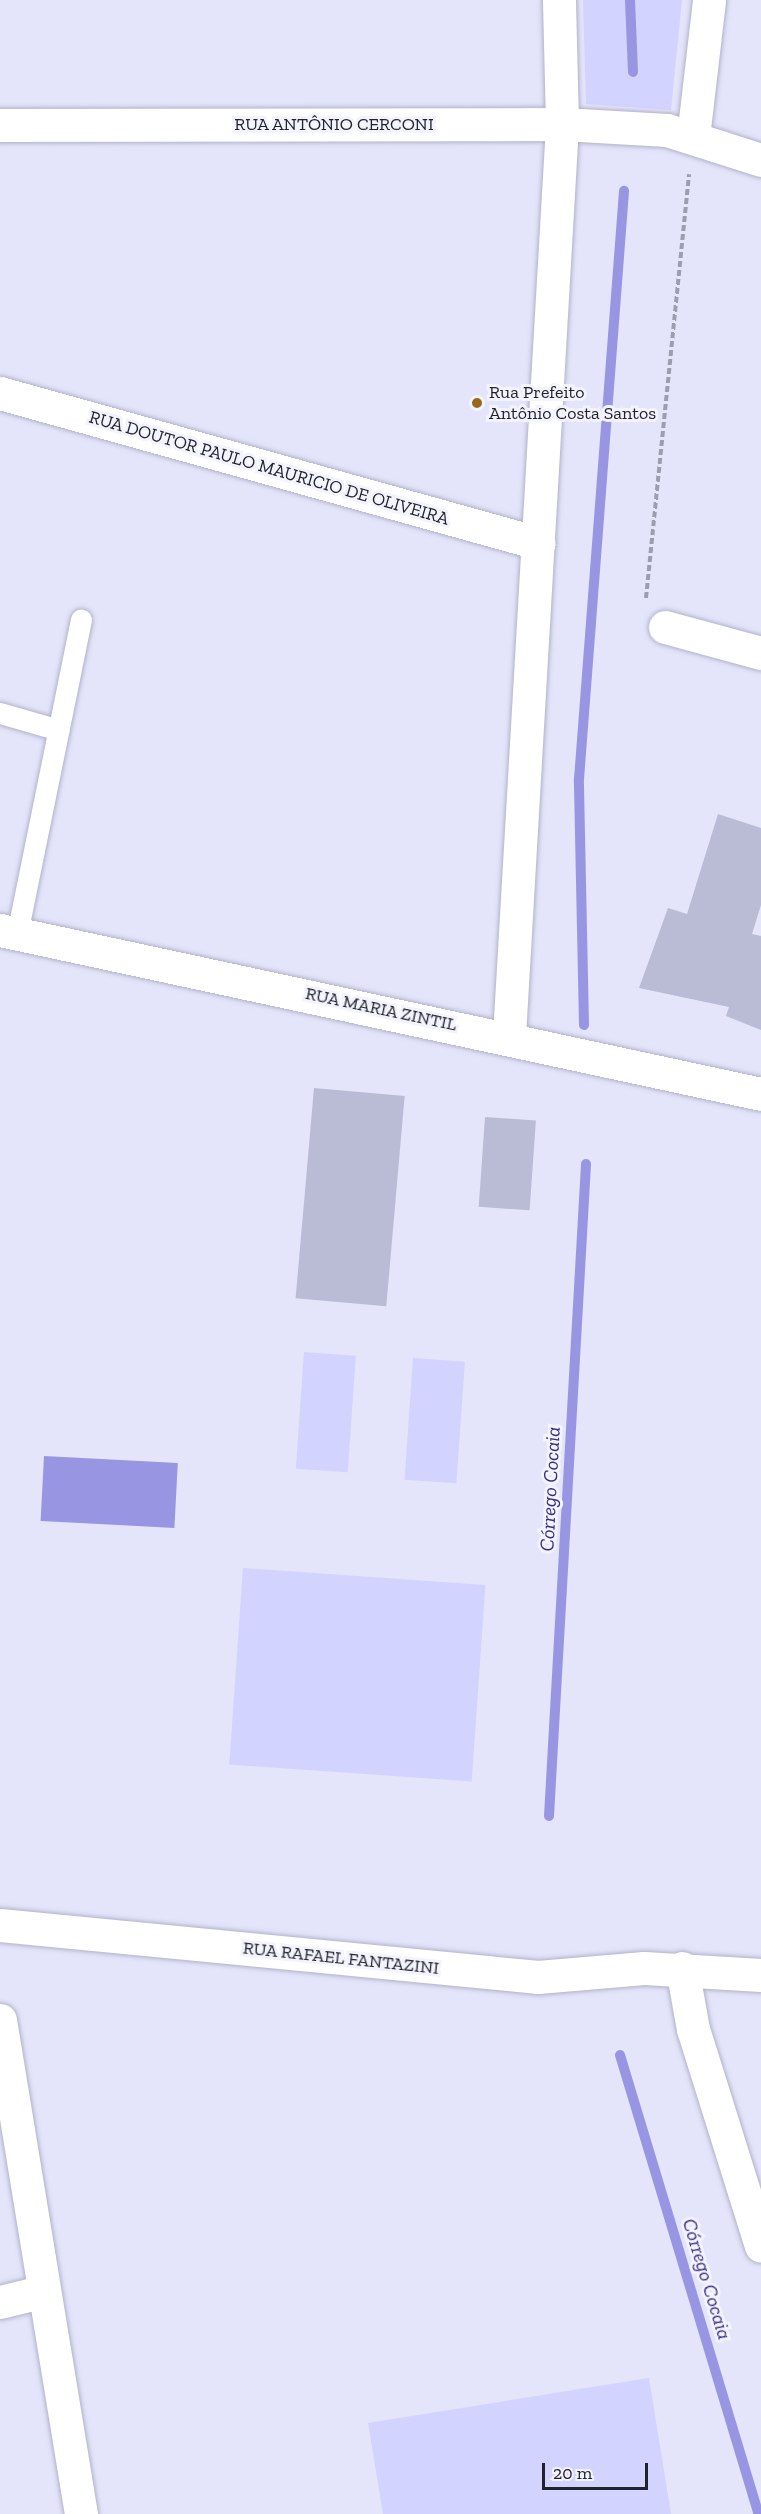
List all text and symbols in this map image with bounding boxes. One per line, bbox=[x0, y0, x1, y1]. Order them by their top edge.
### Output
street label: RUA ANTÔNIO CERCONI bbox=[234, 113, 434, 135]
place label: Rua Prefeito Antônio Costa Santos bbox=[489, 382, 656, 424]
marker: Rua Prefeito Antônio Costa Santos bbox=[470, 396, 484, 410]
street label: RUA DOUTOR PAULO MAURICIO DE OLIVEIRA bbox=[86, 406, 452, 530]
street label: RUA MARIA ZINTIL bbox=[303, 982, 459, 1036]
water label: Córrego Cocaia bbox=[535, 1426, 565, 1552]
street label: RUA RAFAEL FANTAZINI bbox=[241, 1937, 441, 1979]
water label: Córrego Cocaia bbox=[677, 2216, 737, 2342]
scale bar bbox=[545, 2451, 652, 2489]
text: 20 m bbox=[553, 2462, 592, 2484]

